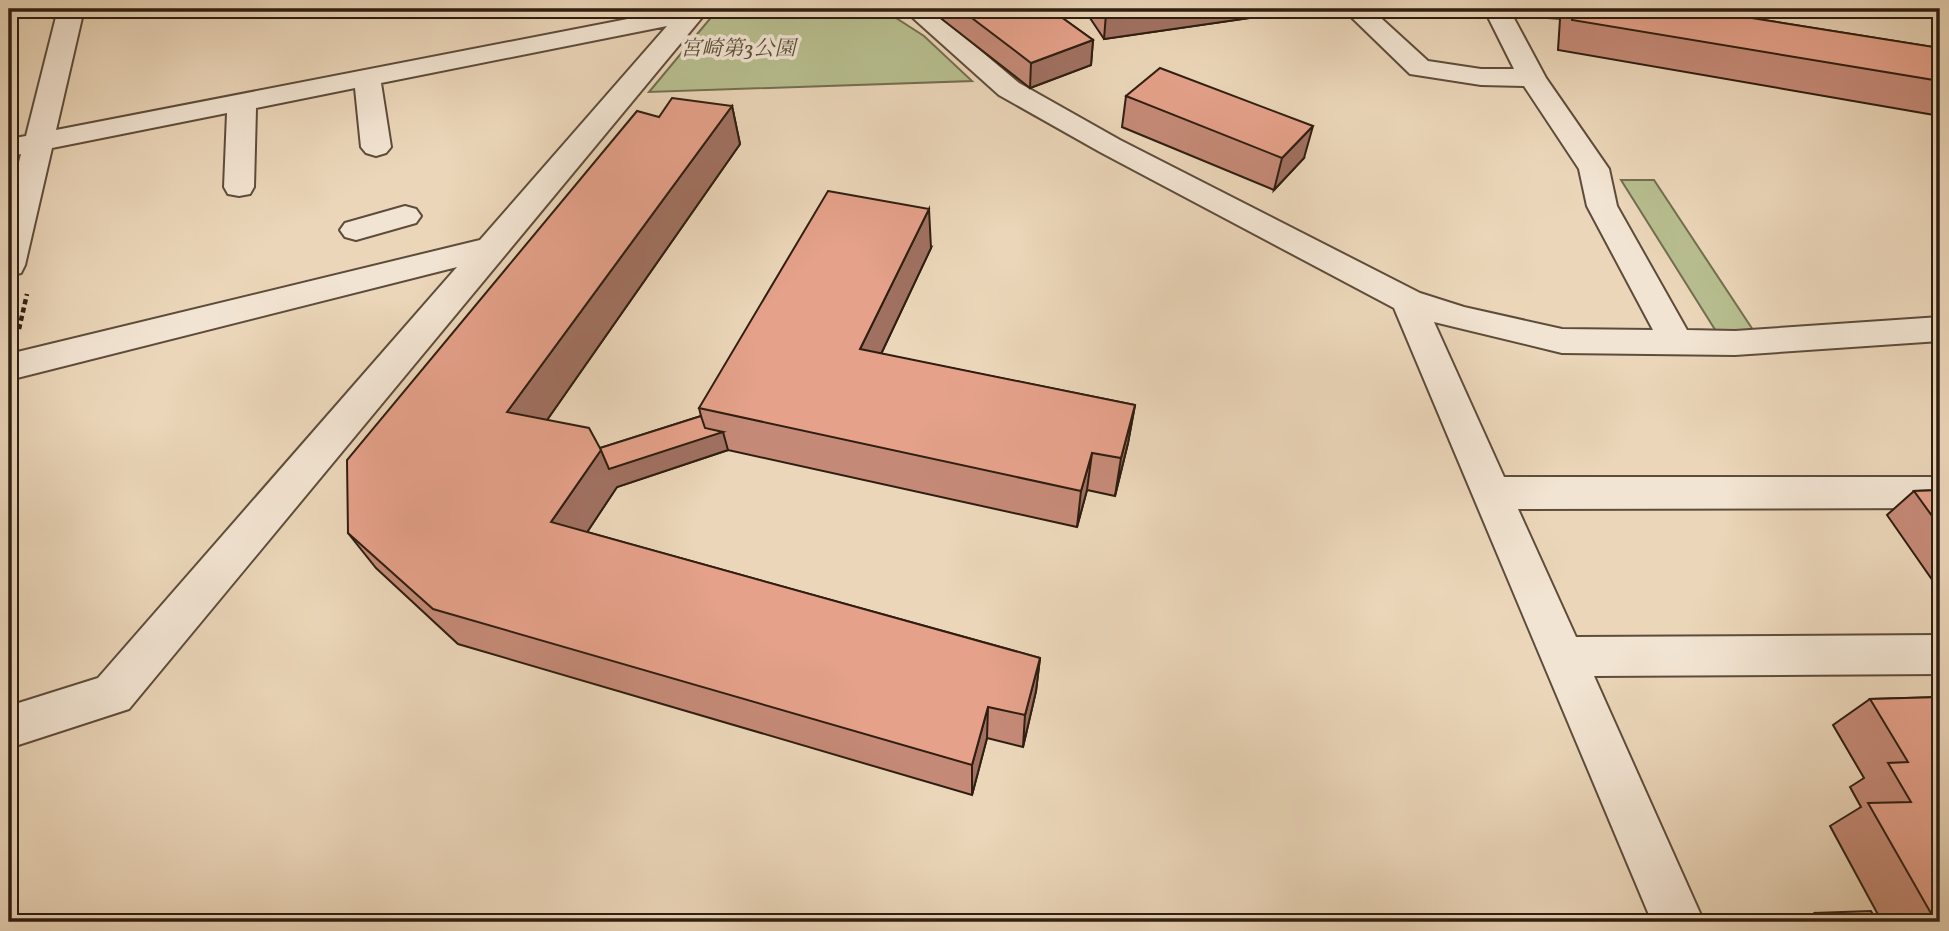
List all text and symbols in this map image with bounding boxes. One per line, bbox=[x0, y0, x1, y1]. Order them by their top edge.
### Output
park label: 宮崎第3公園 bbox=[680, 35, 799, 64]

